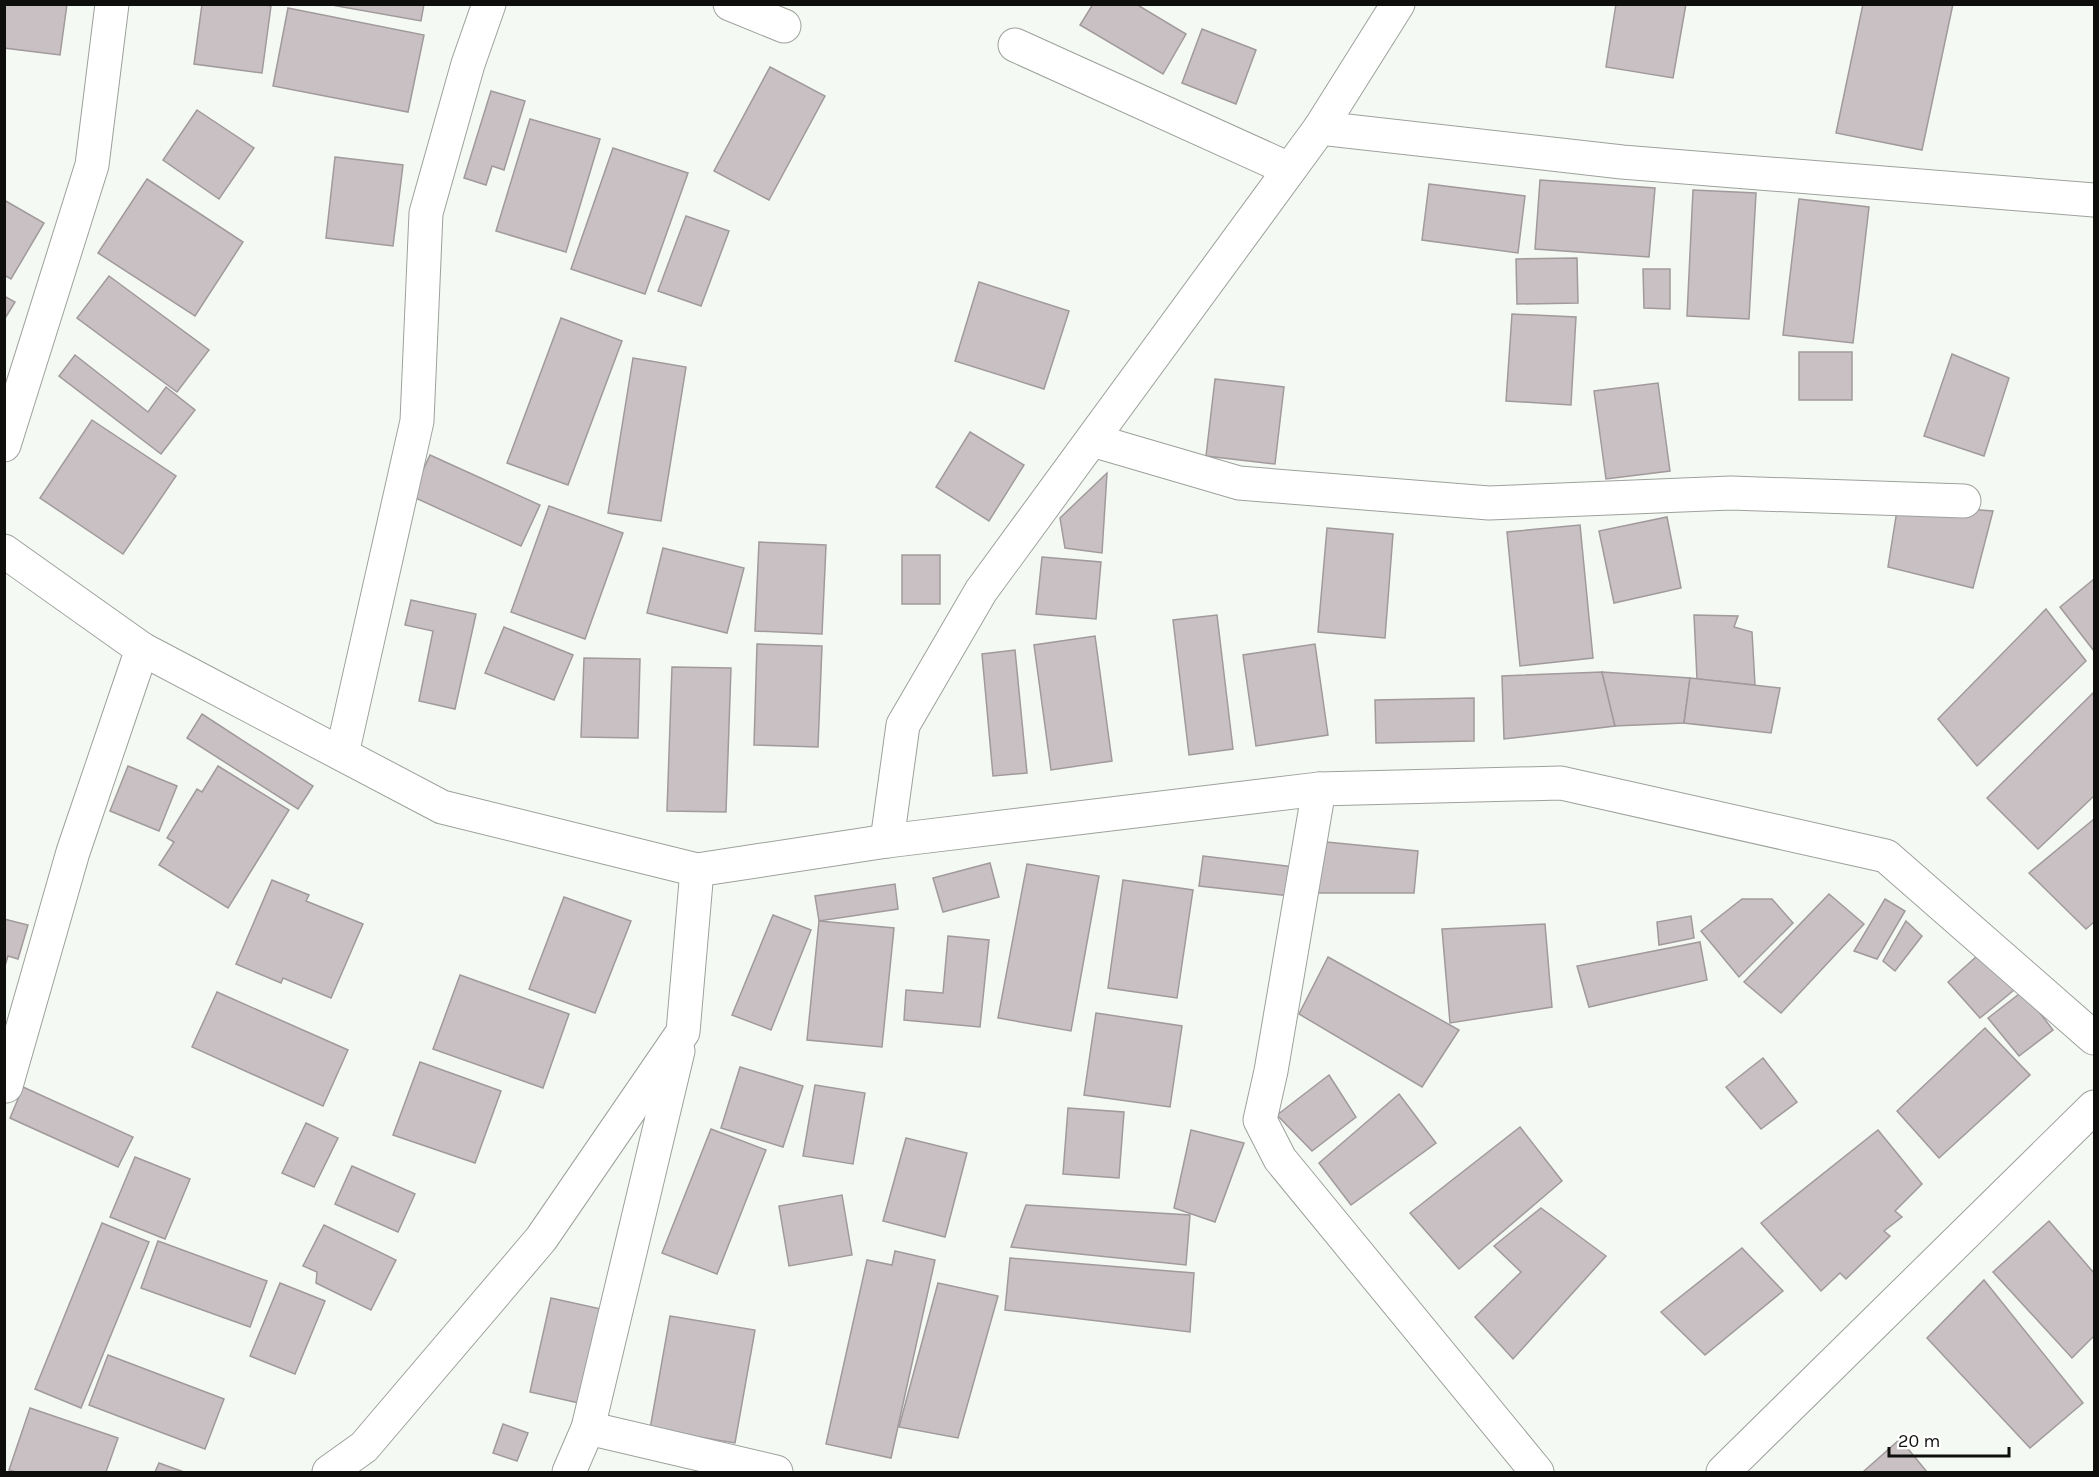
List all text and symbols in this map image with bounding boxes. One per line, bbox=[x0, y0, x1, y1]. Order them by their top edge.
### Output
scale bar bbox=[1889, 1420, 2009, 1458]
text: 20 m bbox=[1898, 1430, 1940, 1452]

